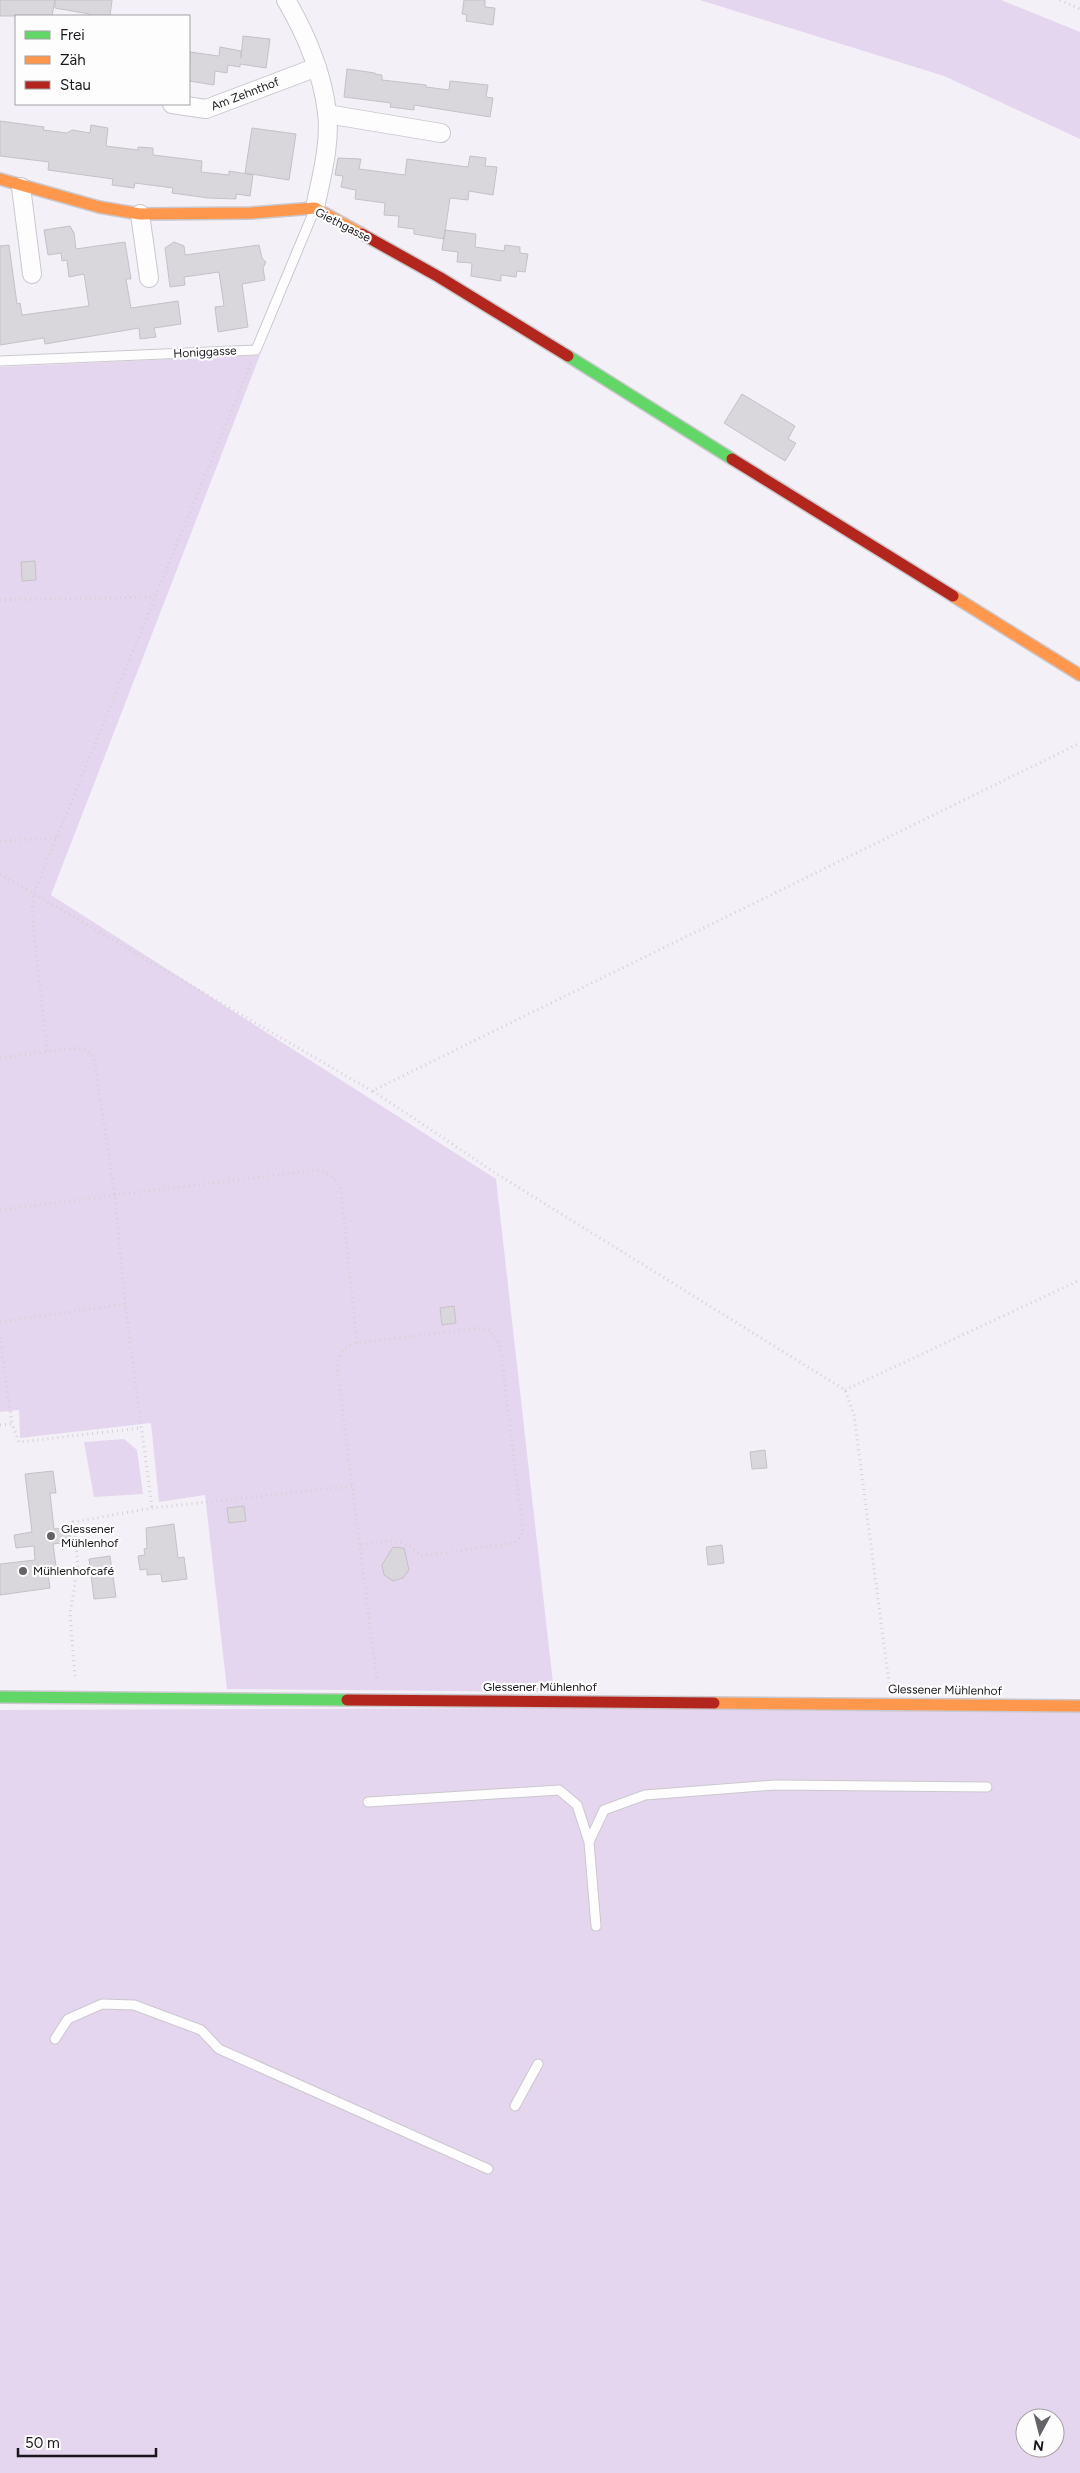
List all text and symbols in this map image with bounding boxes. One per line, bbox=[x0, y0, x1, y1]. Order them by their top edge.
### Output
legend bbox=[15, 15, 190, 105]
text: Frei bbox=[60, 26, 85, 44]
text: Zäh bbox=[60, 51, 86, 69]
street label: Am Zehnthof bbox=[209, 74, 281, 113]
text: Stau bbox=[60, 76, 91, 94]
street label: Giethgasse bbox=[313, 205, 374, 245]
street label: Honiggasse bbox=[173, 343, 237, 361]
place label: Glessener Mühlenhof bbox=[61, 1522, 119, 1550]
marker: Glessener Mühlenhof bbox=[45, 1530, 57, 1542]
place label: Mühlenhofcafé bbox=[33, 1564, 114, 1578]
marker: Mühlenhofcafé bbox=[17, 1565, 29, 1577]
street label: Glessener Mühlenhof bbox=[483, 1680, 597, 1694]
street label: Glessener Mühlenhof bbox=[888, 1682, 1003, 1698]
north arrow bbox=[1015, 2408, 1065, 2458]
scale bar bbox=[18, 2426, 155, 2458]
text: 50 m bbox=[25, 2434, 60, 2452]
text: N bbox=[1032, 2436, 1045, 2455]

